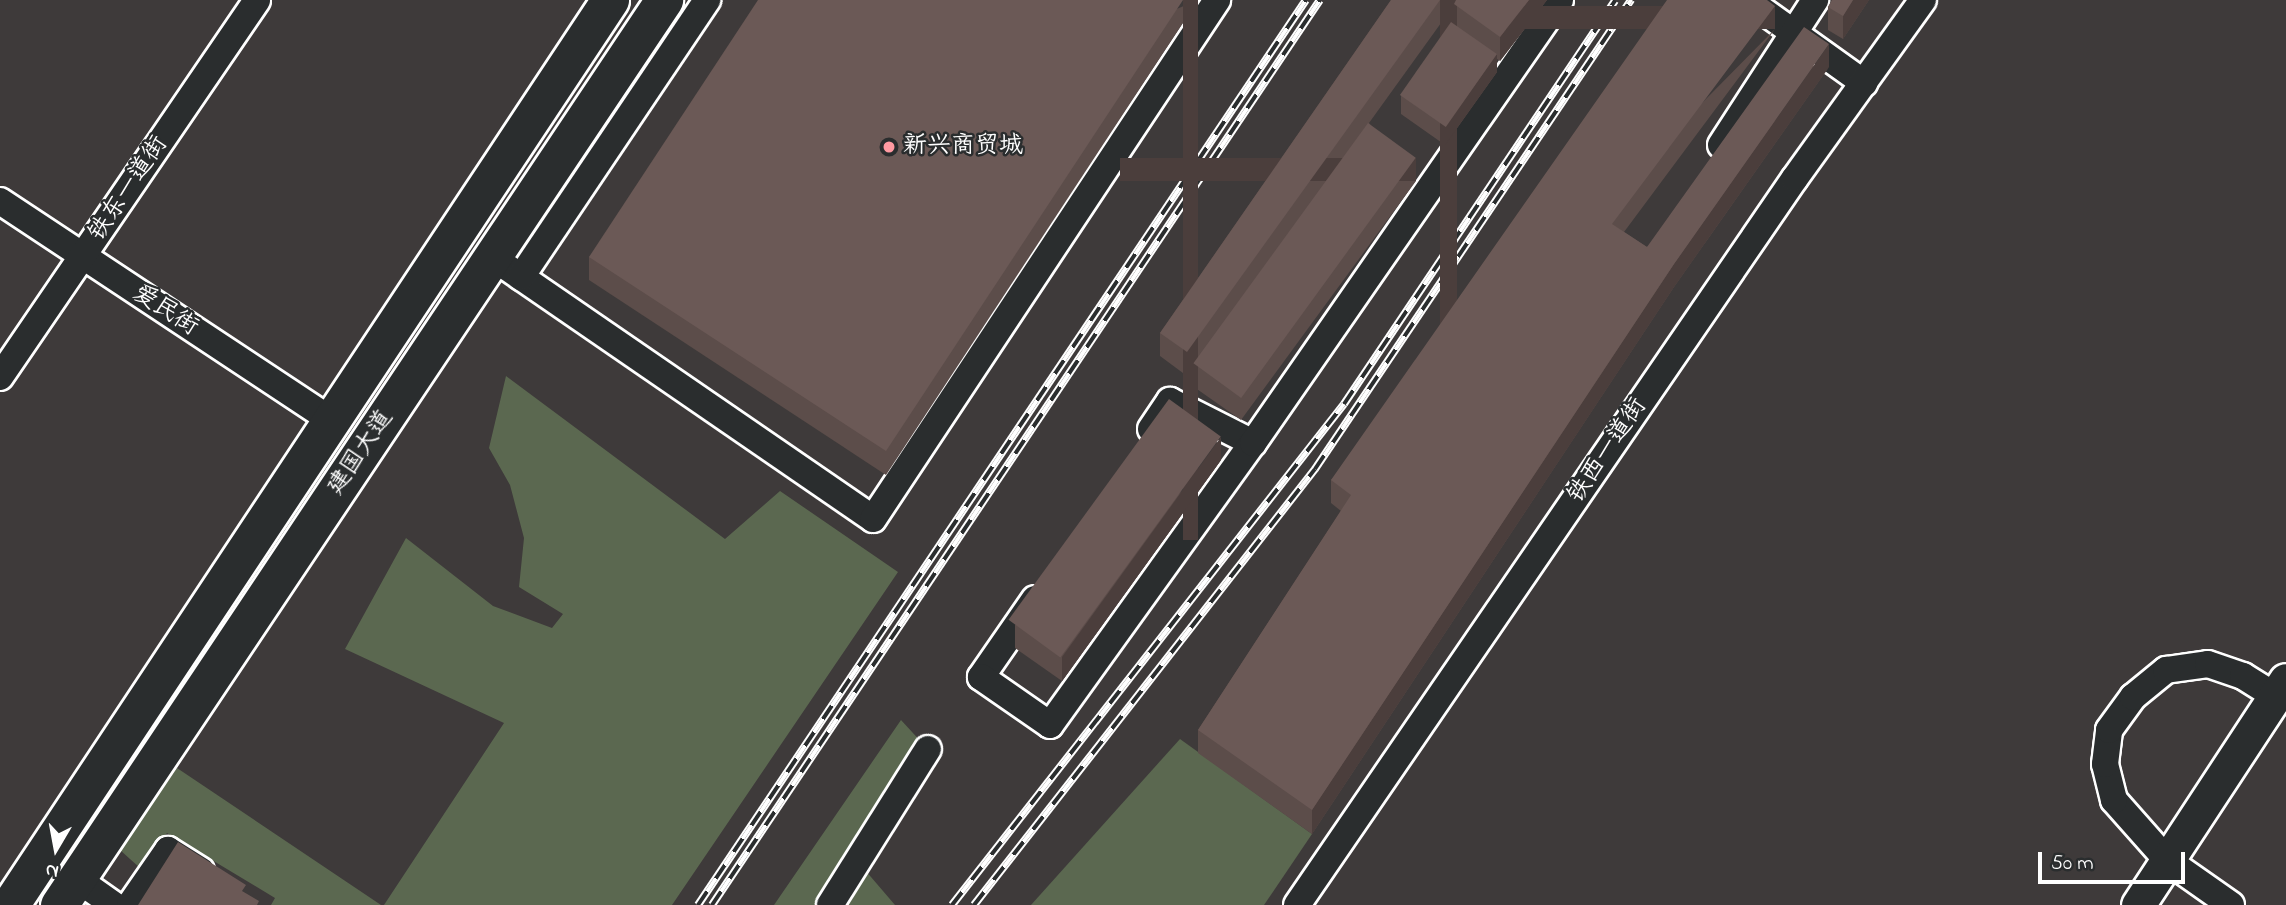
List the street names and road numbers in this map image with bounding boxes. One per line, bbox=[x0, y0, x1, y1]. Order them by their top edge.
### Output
street label: 铁东一道街 bbox=[84, 131, 174, 247]
street label: 爱民街 bbox=[127, 279, 203, 343]
street label: 铁西一道街 bbox=[1563, 393, 1653, 509]
street label: 建国大道 bbox=[322, 405, 400, 501]

